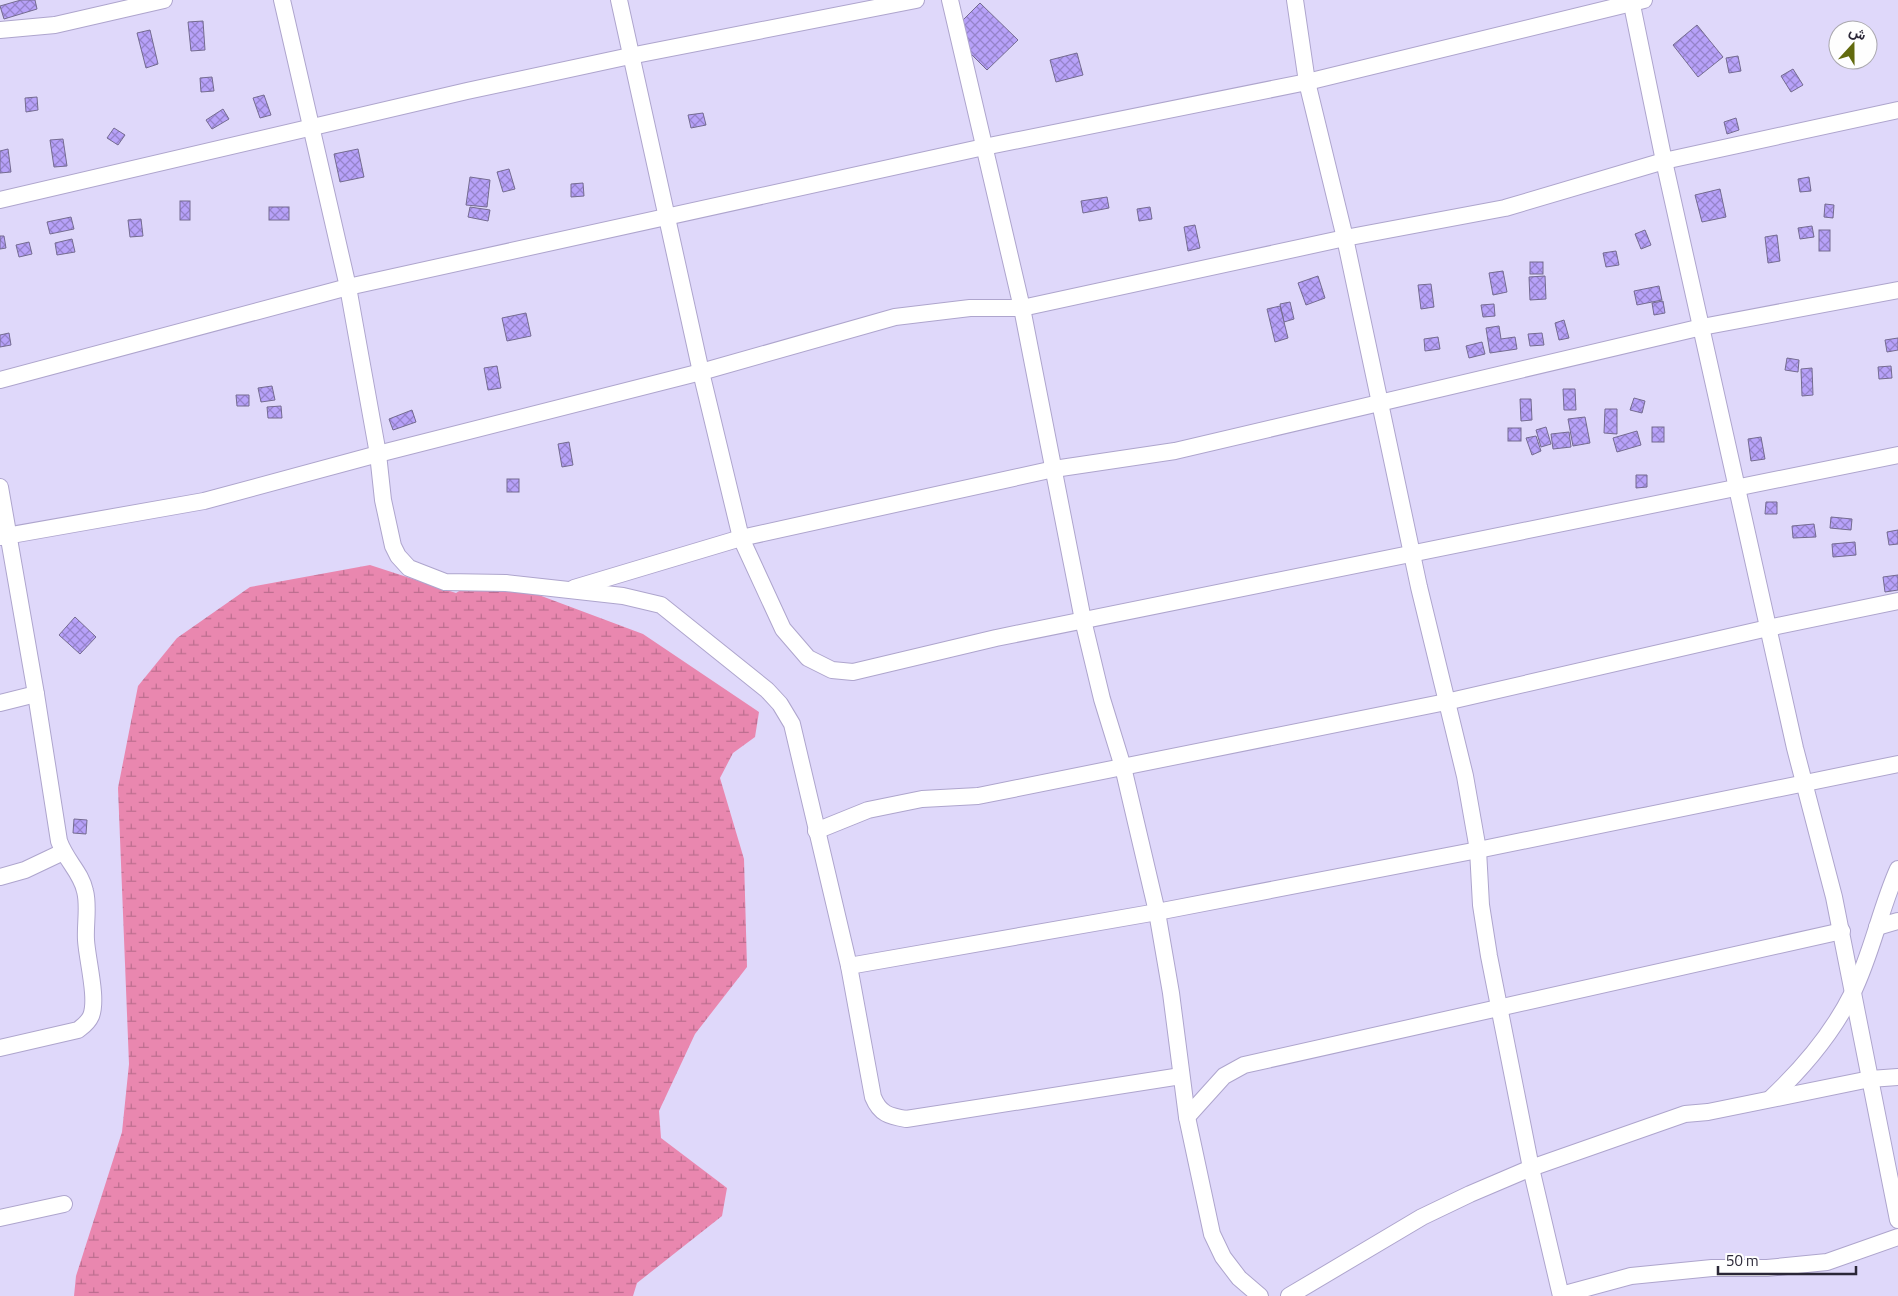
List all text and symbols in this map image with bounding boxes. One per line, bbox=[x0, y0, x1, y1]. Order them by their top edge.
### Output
north arrow bbox=[1828, 20, 1878, 70]
text: ش bbox=[1846, 20, 1870, 45]
scale bar bbox=[1718, 1244, 1856, 1276]
text: 50 m bbox=[1726, 1249, 1759, 1272]

